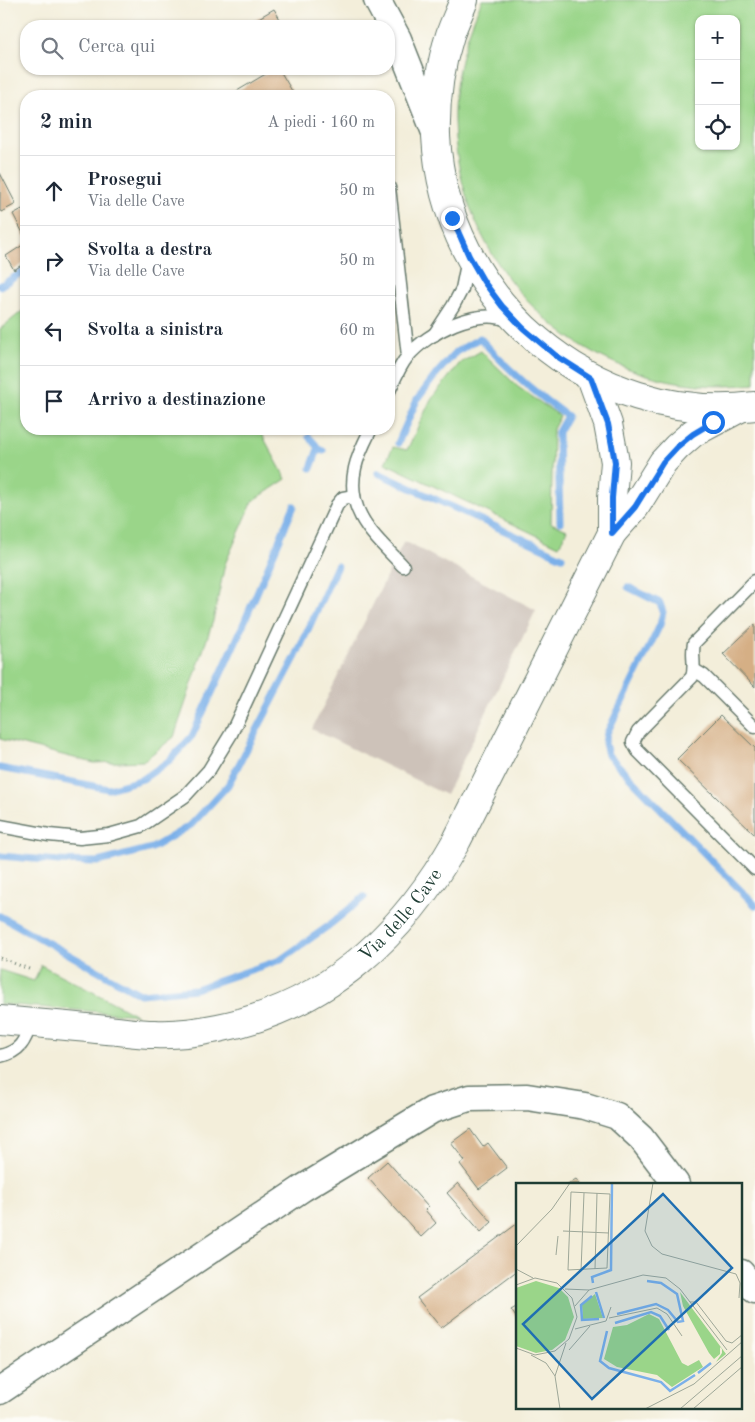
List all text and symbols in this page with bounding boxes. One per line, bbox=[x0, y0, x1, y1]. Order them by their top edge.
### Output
map controls bbox=[695, 15, 740, 150]
button: + bbox=[695, 15, 740, 60]
search box bbox=[20, 20, 395, 75]
icon: search bbox=[38, 34, 66, 62]
text: Cerca qui bbox=[78, 38, 155, 57]
button: − bbox=[695, 60, 740, 105]
button: locate bbox=[695, 105, 740, 150]
text: 2 min bbox=[40, 112, 93, 133]
text: A piedi · 160 m bbox=[267, 115, 375, 131]
text: Prosegui bbox=[87, 171, 162, 190]
icon: ahead bbox=[40, 177, 68, 205]
text: 50 m bbox=[339, 183, 375, 199]
text: Via delle Cave bbox=[87, 194, 185, 210]
route end bbox=[441, 207, 464, 230]
text: Svolta a destra bbox=[87, 241, 212, 260]
icon: right bbox=[40, 247, 68, 275]
text: 50 m bbox=[339, 253, 375, 269]
text: Via delle Cave bbox=[87, 264, 185, 280]
icon: left bbox=[40, 317, 68, 345]
text: Svolta a sinistra bbox=[87, 321, 223, 340]
text: 60 m bbox=[339, 323, 375, 339]
icon: arrive bbox=[40, 387, 68, 415]
text: Arrivo a destinazione bbox=[87, 391, 266, 410]
route start bbox=[702, 411, 725, 434]
street label: Via delle Cave bbox=[356, 866, 446, 966]
inset map bbox=[516, 1183, 742, 1410]

